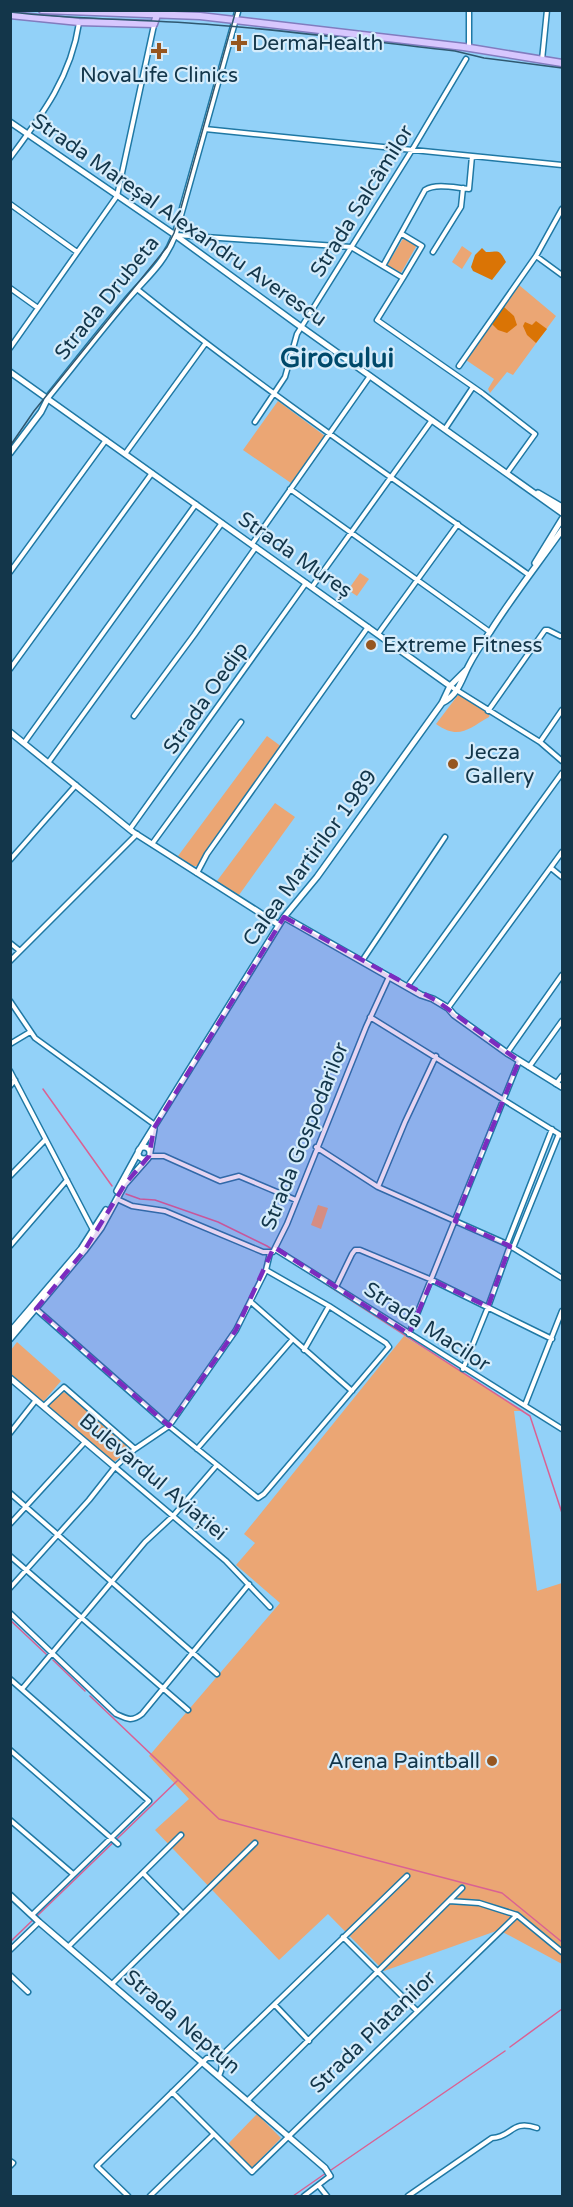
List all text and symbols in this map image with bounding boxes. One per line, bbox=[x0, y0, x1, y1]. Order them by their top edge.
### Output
place label: DermaHealth bbox=[252, 31, 383, 56]
marker: DermaHealth bbox=[230, 34, 248, 52]
marker: NovaLife Clinics bbox=[150, 42, 168, 60]
place label: NovaLife Clinics bbox=[80, 63, 238, 88]
street label: Strada Mareșal Alexandru Averescu bbox=[27, 108, 331, 332]
street label: Strada Salcâmilor bbox=[305, 120, 419, 282]
street label: Strada Drubeta bbox=[49, 231, 165, 365]
district label: Girocului bbox=[280, 342, 394, 375]
street label: Strada Mureș bbox=[233, 507, 357, 603]
place label: Extreme Fitness bbox=[383, 633, 543, 658]
street label: Strada Oedip bbox=[158, 637, 254, 759]
marker: Extreme Fitness bbox=[364, 638, 378, 652]
place label: Jecza Gallery bbox=[465, 740, 534, 789]
marker: Jecza Gallery bbox=[446, 757, 460, 771]
street label: Calea Martirilor 1989 bbox=[238, 765, 382, 951]
street label: Strada Gospodarilor bbox=[256, 1039, 354, 1233]
street label: Strada Macilor bbox=[359, 1277, 495, 1377]
street label: Bulevardul Aviației bbox=[74, 1408, 232, 1546]
place label: Arena Paintball bbox=[328, 1749, 480, 1774]
marker: Arena Paintball bbox=[485, 1754, 499, 1768]
street label: Strada Neptun bbox=[119, 1965, 245, 2079]
street label: Strada Platanilor bbox=[305, 1966, 441, 2098]

